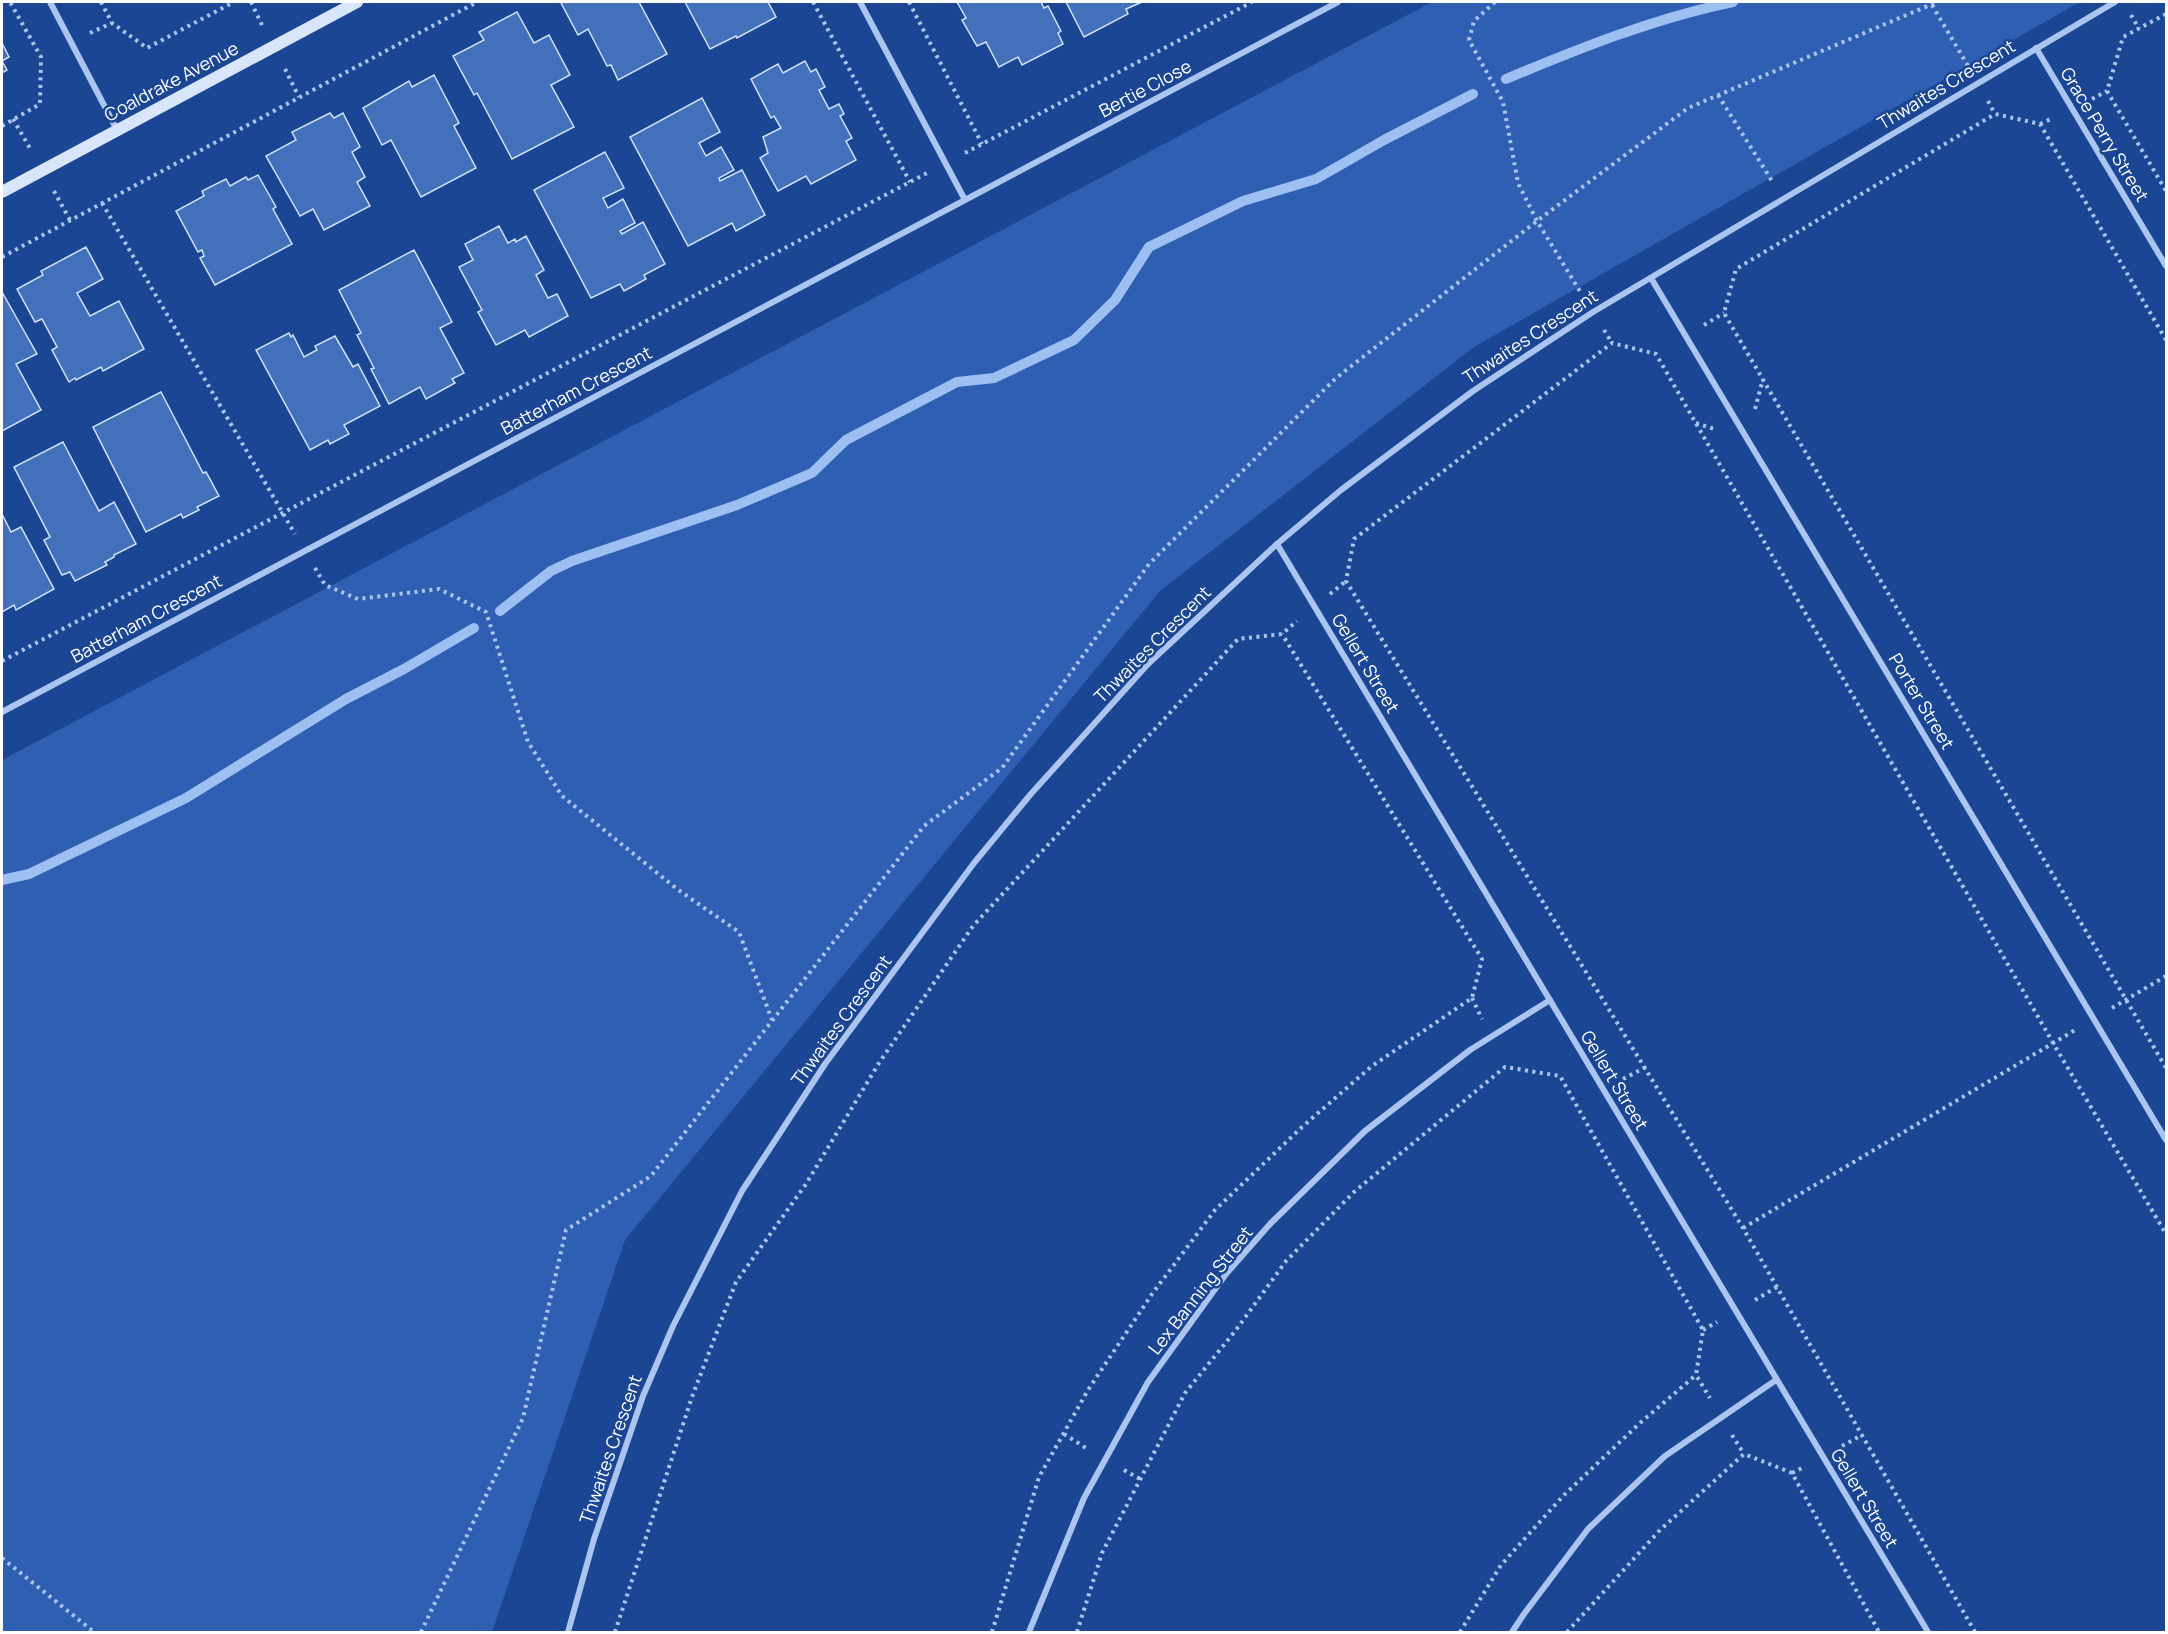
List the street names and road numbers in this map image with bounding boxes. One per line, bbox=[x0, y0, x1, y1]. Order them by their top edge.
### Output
street label: Thwaites Crescent bbox=[1873, 33, 2019, 135]
street label: Coaldrake Avenue bbox=[100, 35, 242, 127]
street label: Bertie Close bbox=[1095, 54, 1195, 122]
street label: Grace Perry Street bbox=[2055, 62, 2155, 206]
street label: Thwaites Crescent bbox=[1458, 283, 1602, 389]
street label: Batterham Crescent bbox=[496, 340, 656, 440]
street label: Batterham Crescent bbox=[66, 568, 226, 668]
street label: Thwaites Crescent bbox=[1088, 580, 1216, 708]
street label: Gellert Street bbox=[1327, 609, 1405, 717]
street label: Porter Street bbox=[1884, 648, 1960, 754]
street label: Thwaites Crescent bbox=[785, 950, 897, 1090]
street label: Gellert Street bbox=[1576, 1026, 1654, 1134]
street label: Lex Banning Street bbox=[1142, 1221, 1258, 1359]
street label: Thwaites Crescent bbox=[573, 1371, 647, 1527]
street label: Gellert Street bbox=[1826, 1444, 1904, 1552]

